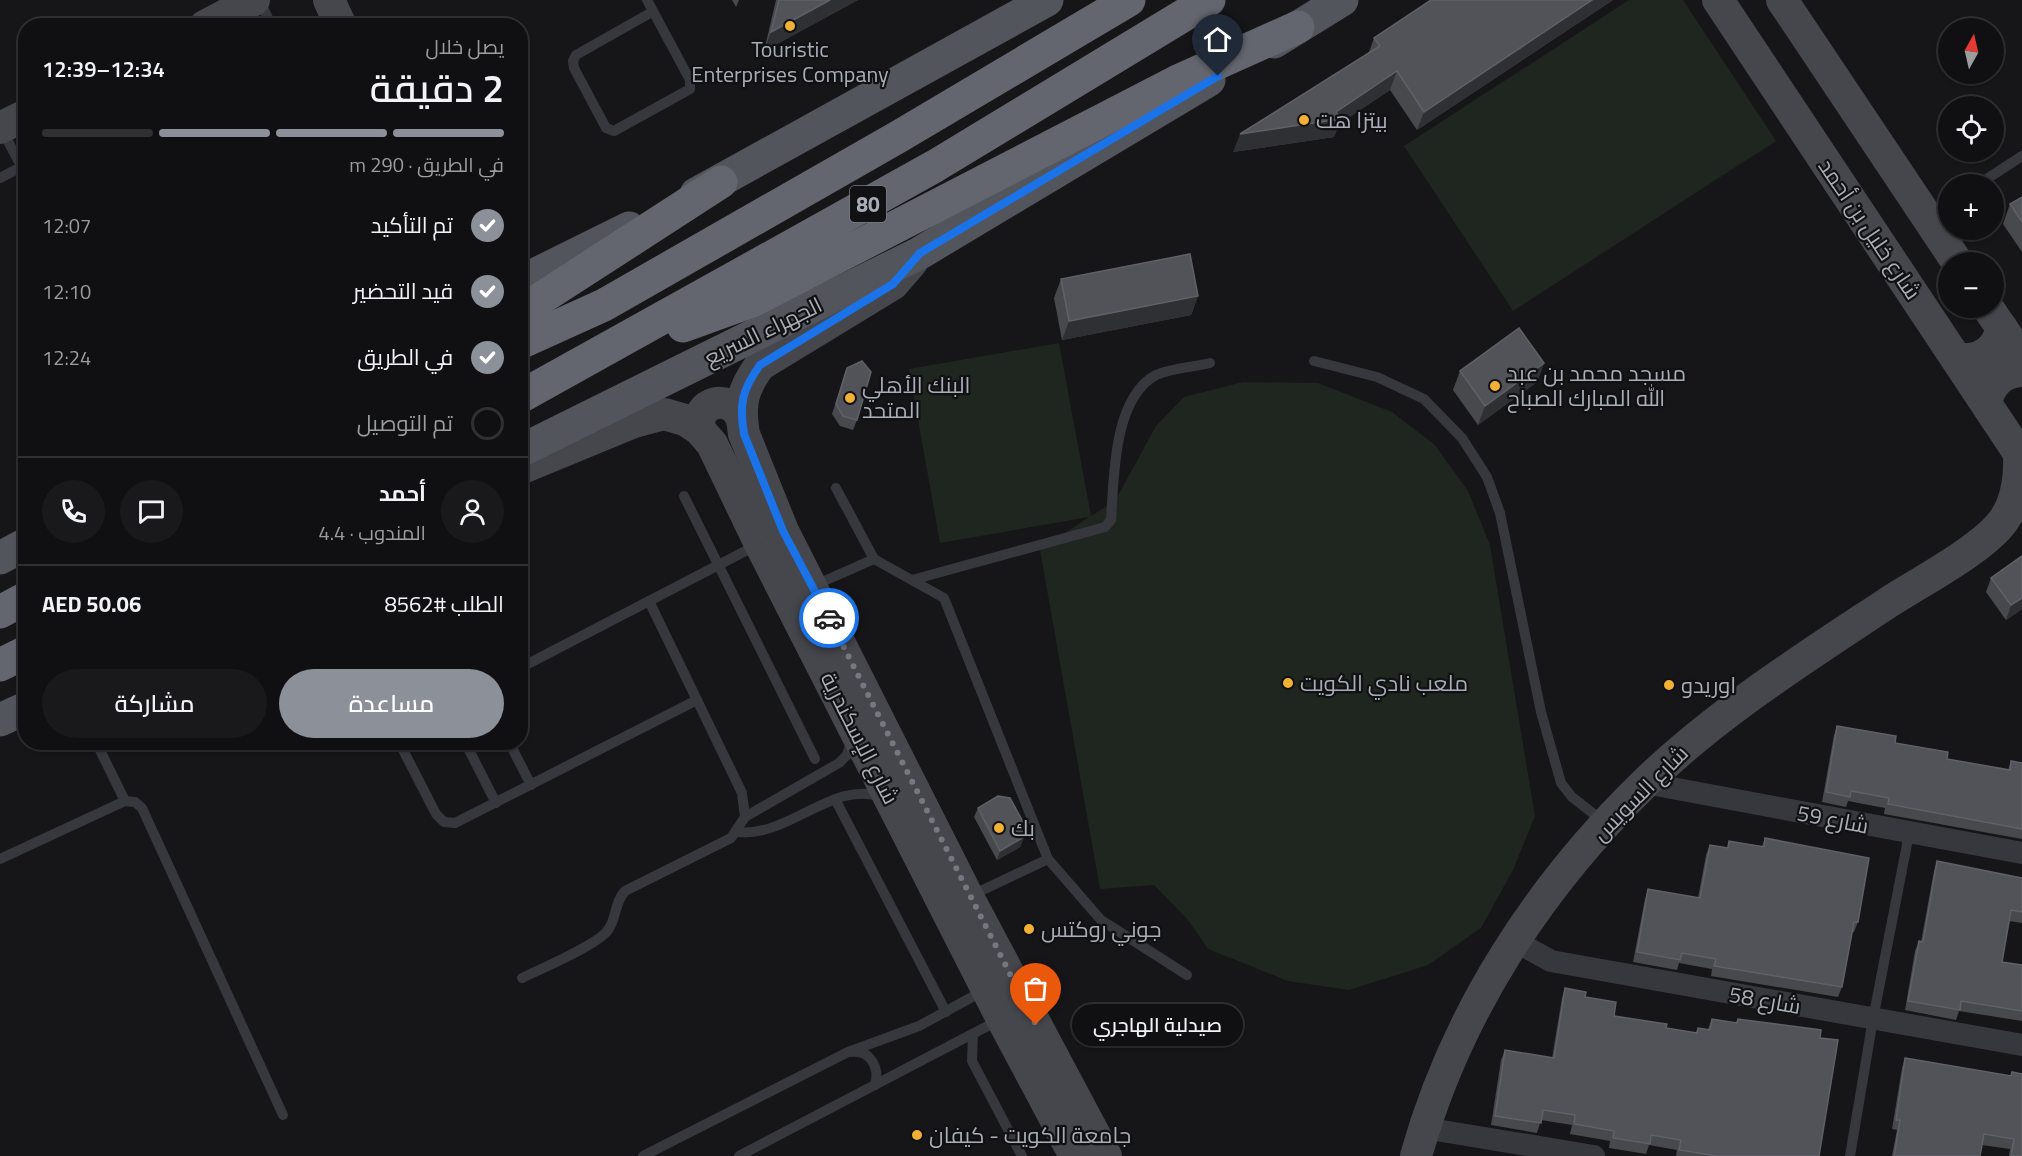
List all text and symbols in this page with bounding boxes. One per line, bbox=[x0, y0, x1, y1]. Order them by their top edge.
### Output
pin bbox=[1192, 14, 1243, 76]
north arrow bbox=[1938, 18, 2004, 84]
map controls bbox=[1938, 18, 2004, 318]
marker: Touristic Enterprises Company bbox=[783, 19, 797, 33]
icon: home bbox=[1201, 23, 1234, 56]
text: يصل خلال bbox=[425, 31, 504, 62]
place label: Touristic Enterprises Company bbox=[691, 32, 889, 91]
text: 12:34–12:39 bbox=[42, 52, 165, 86]
text: 2 دقيقة bbox=[370, 58, 504, 117]
button: locate bbox=[1938, 96, 2004, 162]
place label: بيتزا هت bbox=[1316, 103, 1388, 137]
marker: بيتزا هت bbox=[1297, 113, 1311, 127]
text: في الطريق · 290 m bbox=[349, 149, 504, 180]
street label: شارع خليل بن أحمد bbox=[1810, 152, 1930, 306]
button: + bbox=[1938, 174, 2004, 240]
road number: 80 bbox=[850, 186, 886, 222]
text: تم التأكيد bbox=[371, 208, 453, 242]
icon: check bbox=[471, 209, 504, 242]
text: 12:07 bbox=[42, 210, 91, 241]
button: − bbox=[1938, 252, 2004, 318]
text: قيد التحضير bbox=[353, 274, 453, 308]
icon: check bbox=[471, 275, 504, 308]
text: 12:10 bbox=[42, 276, 91, 307]
street label: الجهراء السريع bbox=[698, 288, 828, 374]
text: في الطريق bbox=[357, 340, 453, 374]
icon: check bbox=[471, 341, 504, 374]
text: 12:24 bbox=[42, 342, 91, 373]
place label: مسجد محمد بن عبد الله المبارك الصباح bbox=[1507, 356, 1686, 415]
place label: البنك الأهلي المتحد bbox=[862, 368, 970, 427]
marker: مسجد محمد بن عبد الله المبارك الصباح bbox=[1488, 379, 1502, 393]
marker: البنك الأهلي المتحد bbox=[843, 391, 857, 405]
text: تم التوصيل bbox=[357, 406, 453, 440]
text: أحمد bbox=[379, 476, 426, 510]
button: phone bbox=[42, 480, 105, 543]
button: chat bbox=[120, 480, 183, 543]
button: person bbox=[441, 480, 504, 543]
text: المندوب · 4.4 bbox=[318, 517, 426, 548]
text: AED 50.06 bbox=[42, 587, 141, 621]
text: الطلب #8562 bbox=[384, 587, 504, 621]
courier bbox=[799, 588, 859, 648]
icon: car bbox=[813, 602, 846, 635]
street label: شارع الإسكندرية bbox=[812, 666, 908, 810]
place label: ملعب نادي الكويت bbox=[1300, 666, 1468, 700]
place label: اوريدو bbox=[1681, 668, 1736, 702]
button: مشاركة bbox=[42, 669, 267, 738]
button: مساعدة bbox=[279, 669, 504, 738]
marker: ملعب نادي الكويت bbox=[1281, 676, 1295, 690]
marker: اوريدو bbox=[1662, 678, 1676, 692]
street label: شارع السويس bbox=[1584, 737, 1696, 849]
street label: شارع 59 bbox=[1794, 795, 1872, 843]
place label: بك bbox=[1011, 811, 1035, 845]
marker: بك bbox=[992, 821, 1006, 835]
place label: جوني روكتس bbox=[1041, 912, 1162, 946]
marker: جوني روكتس bbox=[1022, 922, 1036, 936]
pin bbox=[1010, 963, 1061, 1025]
icon: bag bbox=[1019, 972, 1052, 1005]
street label: شارع 58 bbox=[1727, 977, 1803, 1023]
callout: صيدلية الهاجري bbox=[1072, 1004, 1243, 1046]
text: صيدلية الهاجري bbox=[1093, 1009, 1222, 1040]
place label: جامعة الكويت - كيفان bbox=[929, 1118, 1131, 1152]
marker: جامعة الكويت - كيفان bbox=[910, 1128, 924, 1142]

